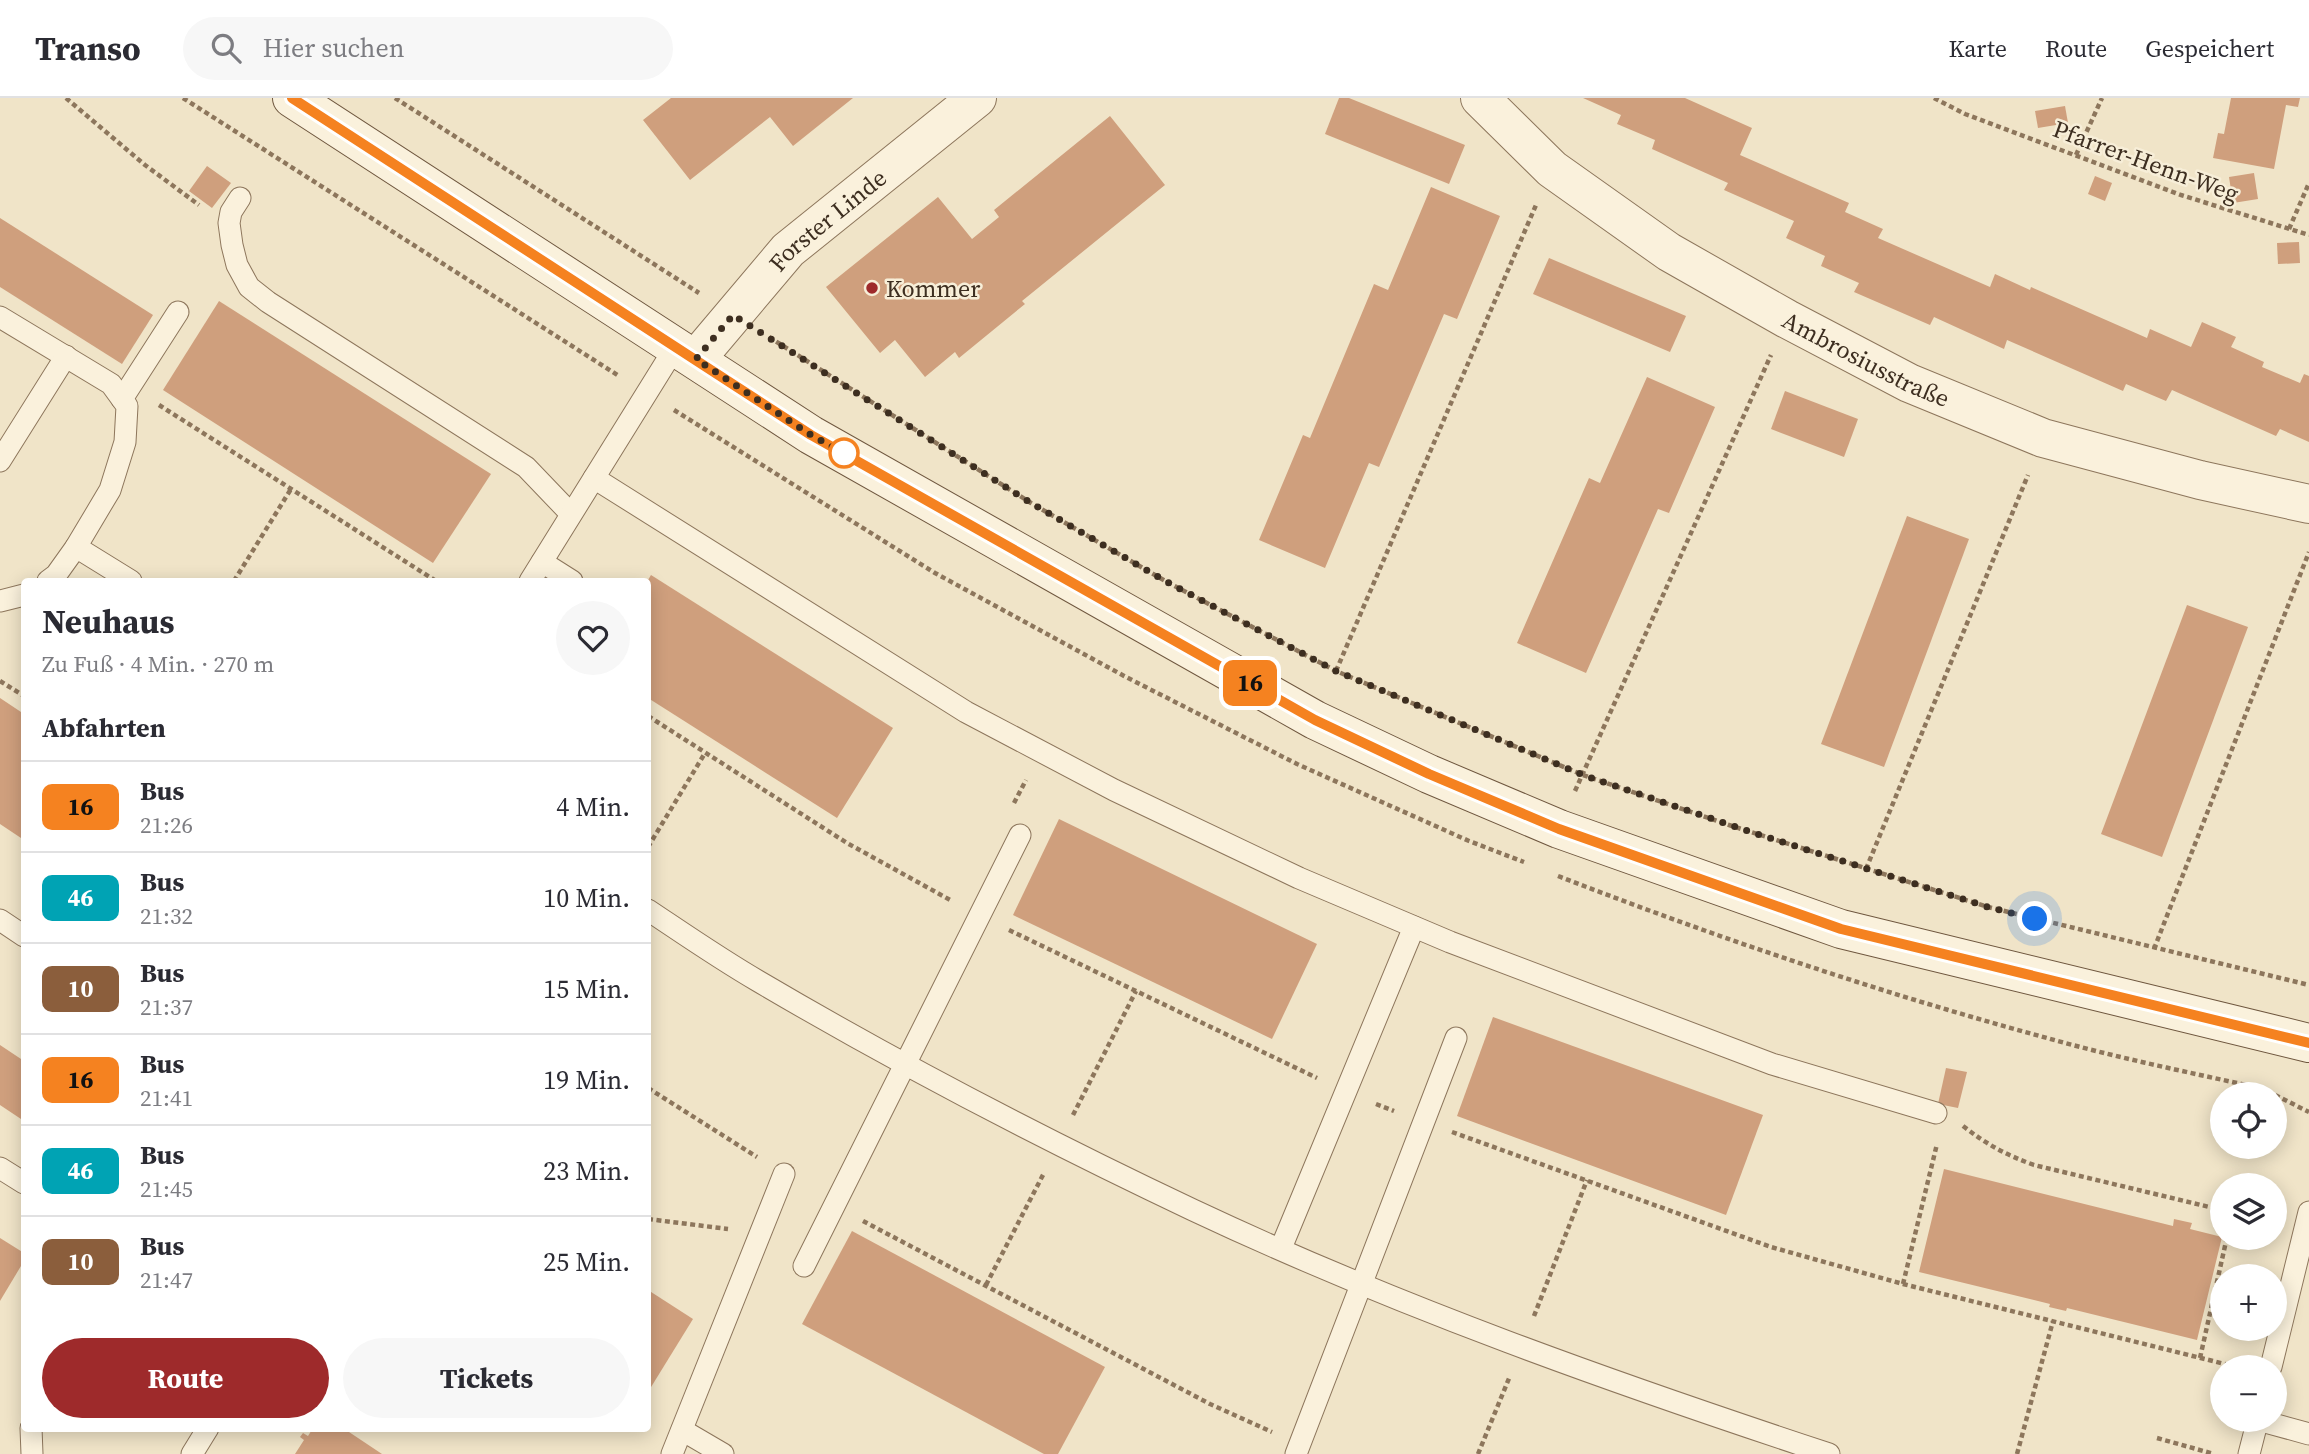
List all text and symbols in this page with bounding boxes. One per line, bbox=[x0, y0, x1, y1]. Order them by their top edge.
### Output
search box bbox=[183, 17, 673, 80]
text: Transo bbox=[35, 26, 141, 71]
icon: search bbox=[207, 29, 245, 67]
text: Hier suchen bbox=[263, 30, 404, 66]
text: Karte bbox=[1948, 32, 2007, 65]
text: Route bbox=[2045, 32, 2107, 65]
text: Gespeichert bbox=[2145, 32, 2274, 65]
street label: Pfarrer-Henn-Weg bbox=[2048, 112, 2244, 210]
street label: Forster Linde bbox=[761, 161, 893, 278]
place label: Kommer bbox=[886, 272, 980, 305]
marker: Kommer bbox=[864, 280, 880, 296]
street label: Ambrosiusstraße bbox=[1777, 303, 1955, 414]
unlabelled marker bbox=[829, 438, 859, 468]
text: Neuhaus bbox=[42, 599, 174, 644]
button: heart bbox=[556, 601, 630, 675]
text: Zu Fuß · 4 Min. · 270 m bbox=[42, 648, 274, 680]
line badge: 16 bbox=[1218, 660, 1282, 706]
text: 16 bbox=[1237, 666, 1263, 699]
text: Abfahrten bbox=[42, 710, 166, 746]
text: Bus bbox=[140, 773, 184, 809]
text: 4 Min. bbox=[556, 789, 630, 825]
text: 16 bbox=[67, 790, 94, 823]
text: 21:26 bbox=[140, 809, 193, 841]
text: Bus bbox=[140, 864, 184, 900]
text: 10 Min. bbox=[543, 880, 630, 916]
text: 46 bbox=[67, 881, 94, 914]
text: 21:32 bbox=[140, 900, 193, 932]
your location bbox=[2017, 901, 2052, 936]
text: Bus bbox=[140, 955, 184, 991]
text: 15 Min. bbox=[543, 971, 630, 1007]
text: 10 bbox=[67, 972, 94, 1005]
text: 21:37 bbox=[140, 991, 193, 1023]
text: Bus bbox=[140, 1046, 184, 1082]
text: 19 Min. bbox=[543, 1062, 630, 1098]
text: 16 bbox=[67, 1063, 94, 1096]
text: 21:41 bbox=[140, 1082, 193, 1114]
map controls bbox=[2210, 1082, 2287, 1432]
button: locate bbox=[2210, 1082, 2287, 1159]
text: Bus bbox=[140, 1137, 184, 1173]
text: 23 Min. bbox=[543, 1153, 630, 1189]
text: 46 bbox=[67, 1154, 94, 1187]
text: 21:45 bbox=[140, 1173, 193, 1205]
button: layers bbox=[2210, 1173, 2287, 1250]
text: Bus bbox=[140, 1228, 184, 1264]
text: 25 Min. bbox=[543, 1244, 630, 1280]
text: 10 bbox=[67, 1245, 94, 1278]
text: 21:47 bbox=[140, 1264, 193, 1296]
button: + bbox=[2210, 1264, 2287, 1341]
button: Route bbox=[42, 1338, 329, 1418]
button: Tickets bbox=[343, 1338, 630, 1418]
button: − bbox=[2210, 1355, 2287, 1432]

